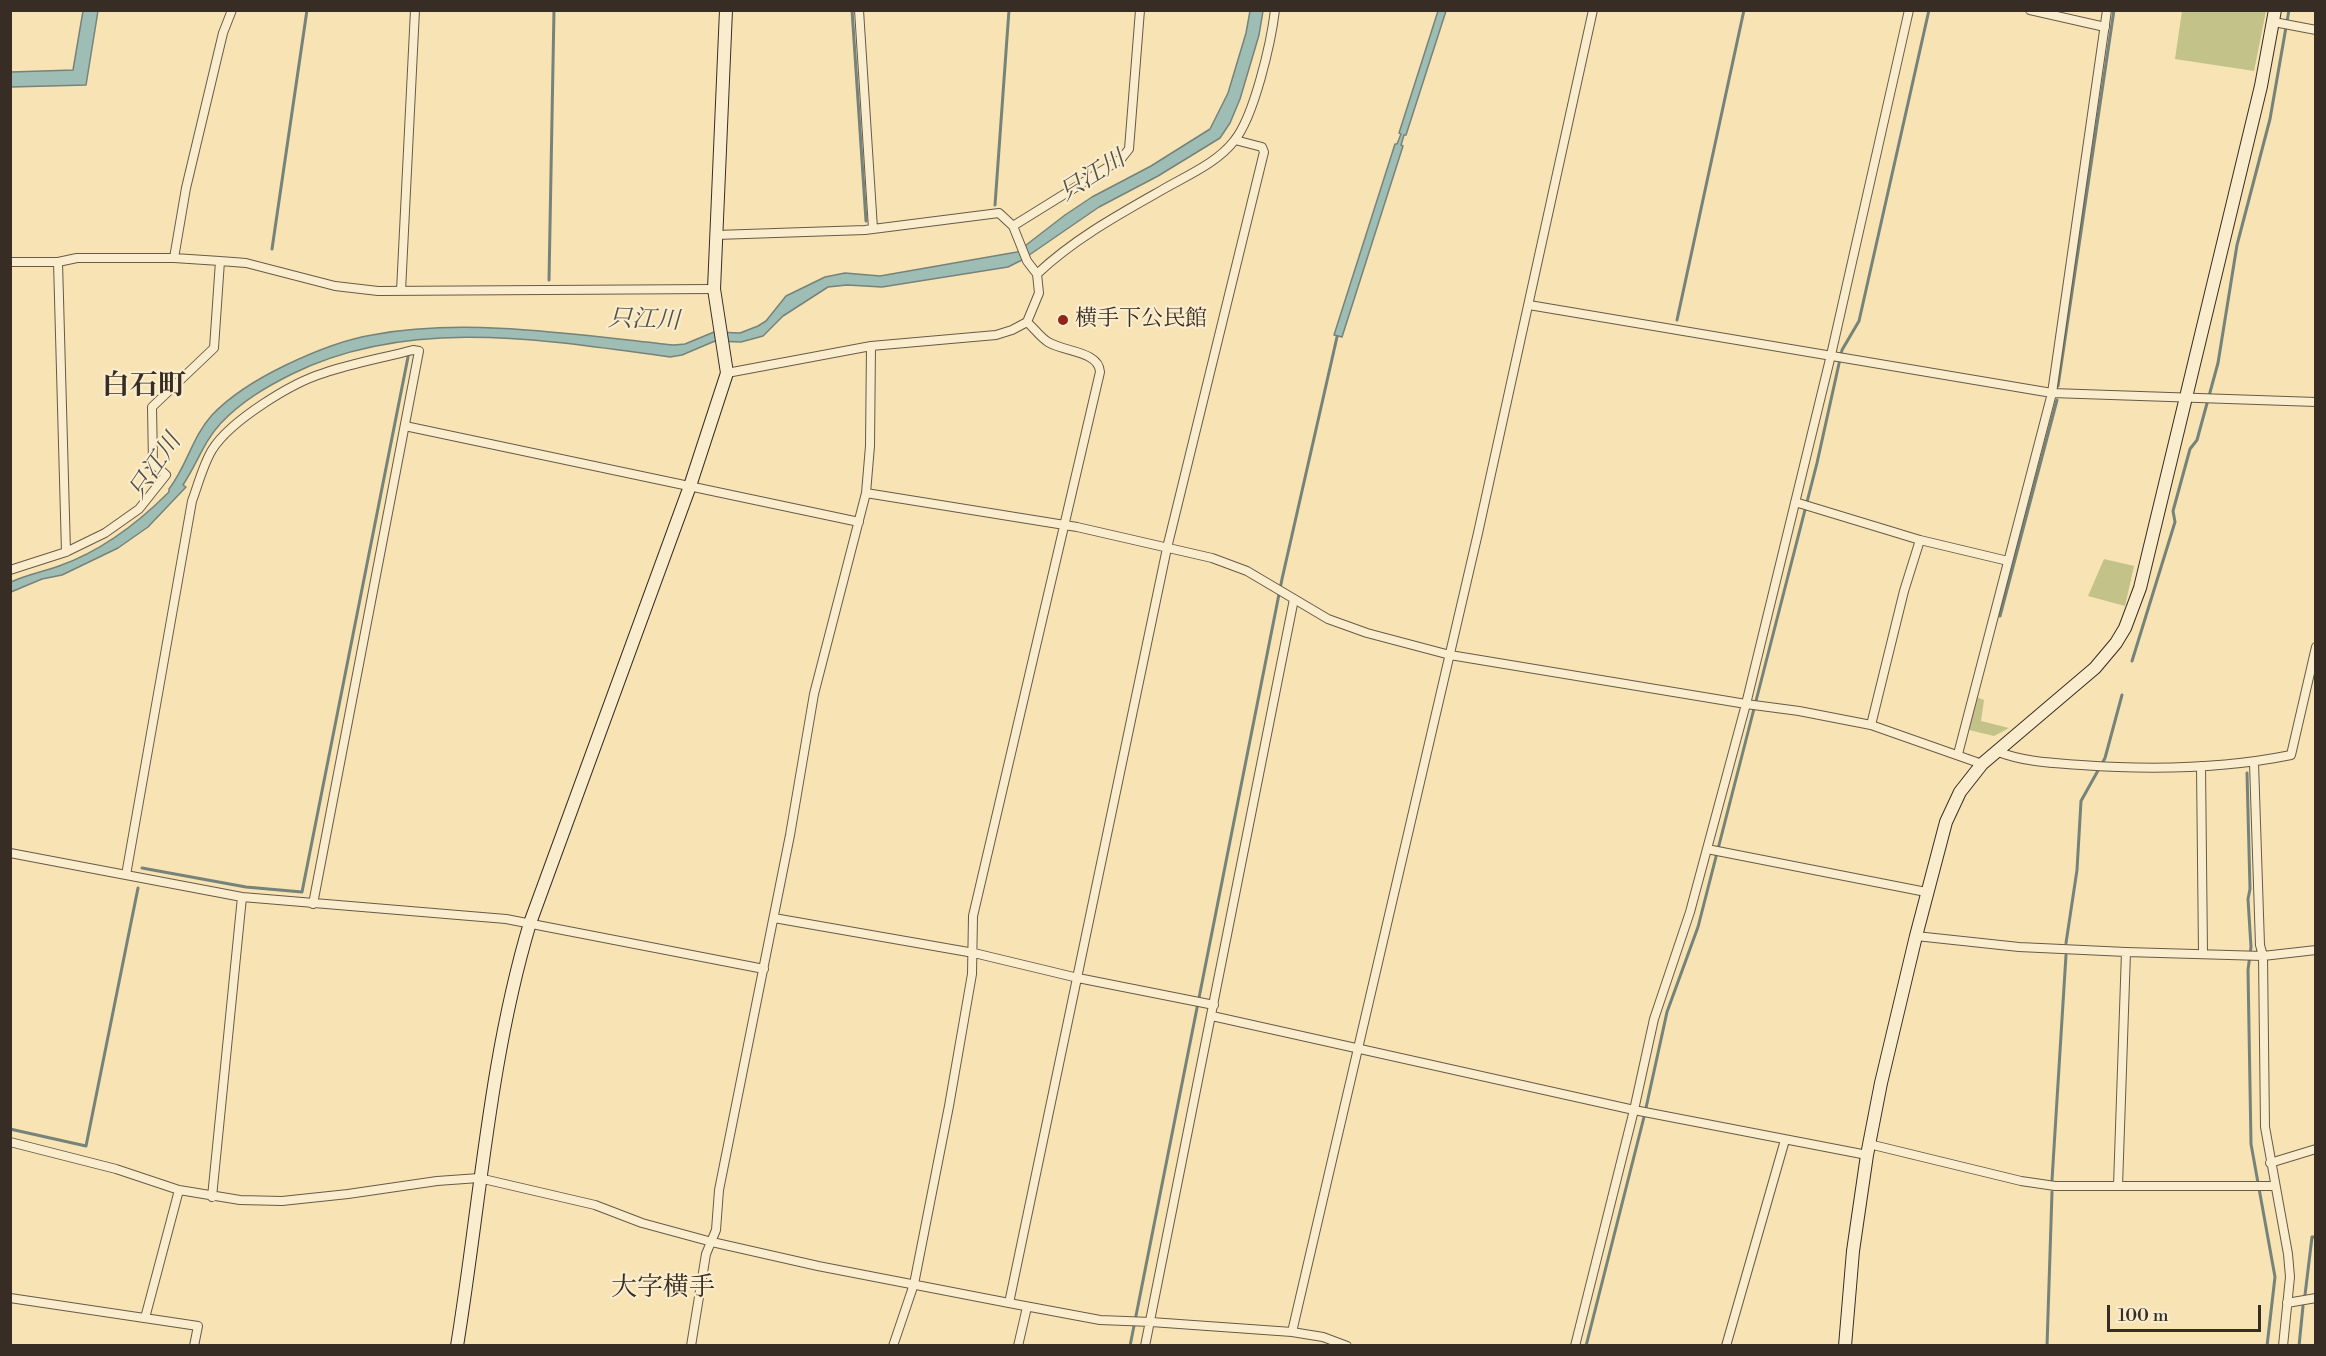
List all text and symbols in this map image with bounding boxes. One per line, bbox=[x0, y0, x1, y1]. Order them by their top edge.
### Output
water label: 只江川 bbox=[1055, 146, 1131, 208]
water label: 只江川 bbox=[608, 305, 680, 337]
place label: 横手下公民館 bbox=[1075, 307, 1207, 333]
marker: 横手下公民館 bbox=[1056, 313, 1070, 327]
district label: 白石町 bbox=[102, 370, 186, 404]
water label: 只江川 bbox=[124, 429, 188, 505]
district label: 大字横手 bbox=[611, 1273, 715, 1305]
scale bar bbox=[2110, 1293, 2264, 1331]
text: 100 m bbox=[2118, 1304, 2169, 1327]

